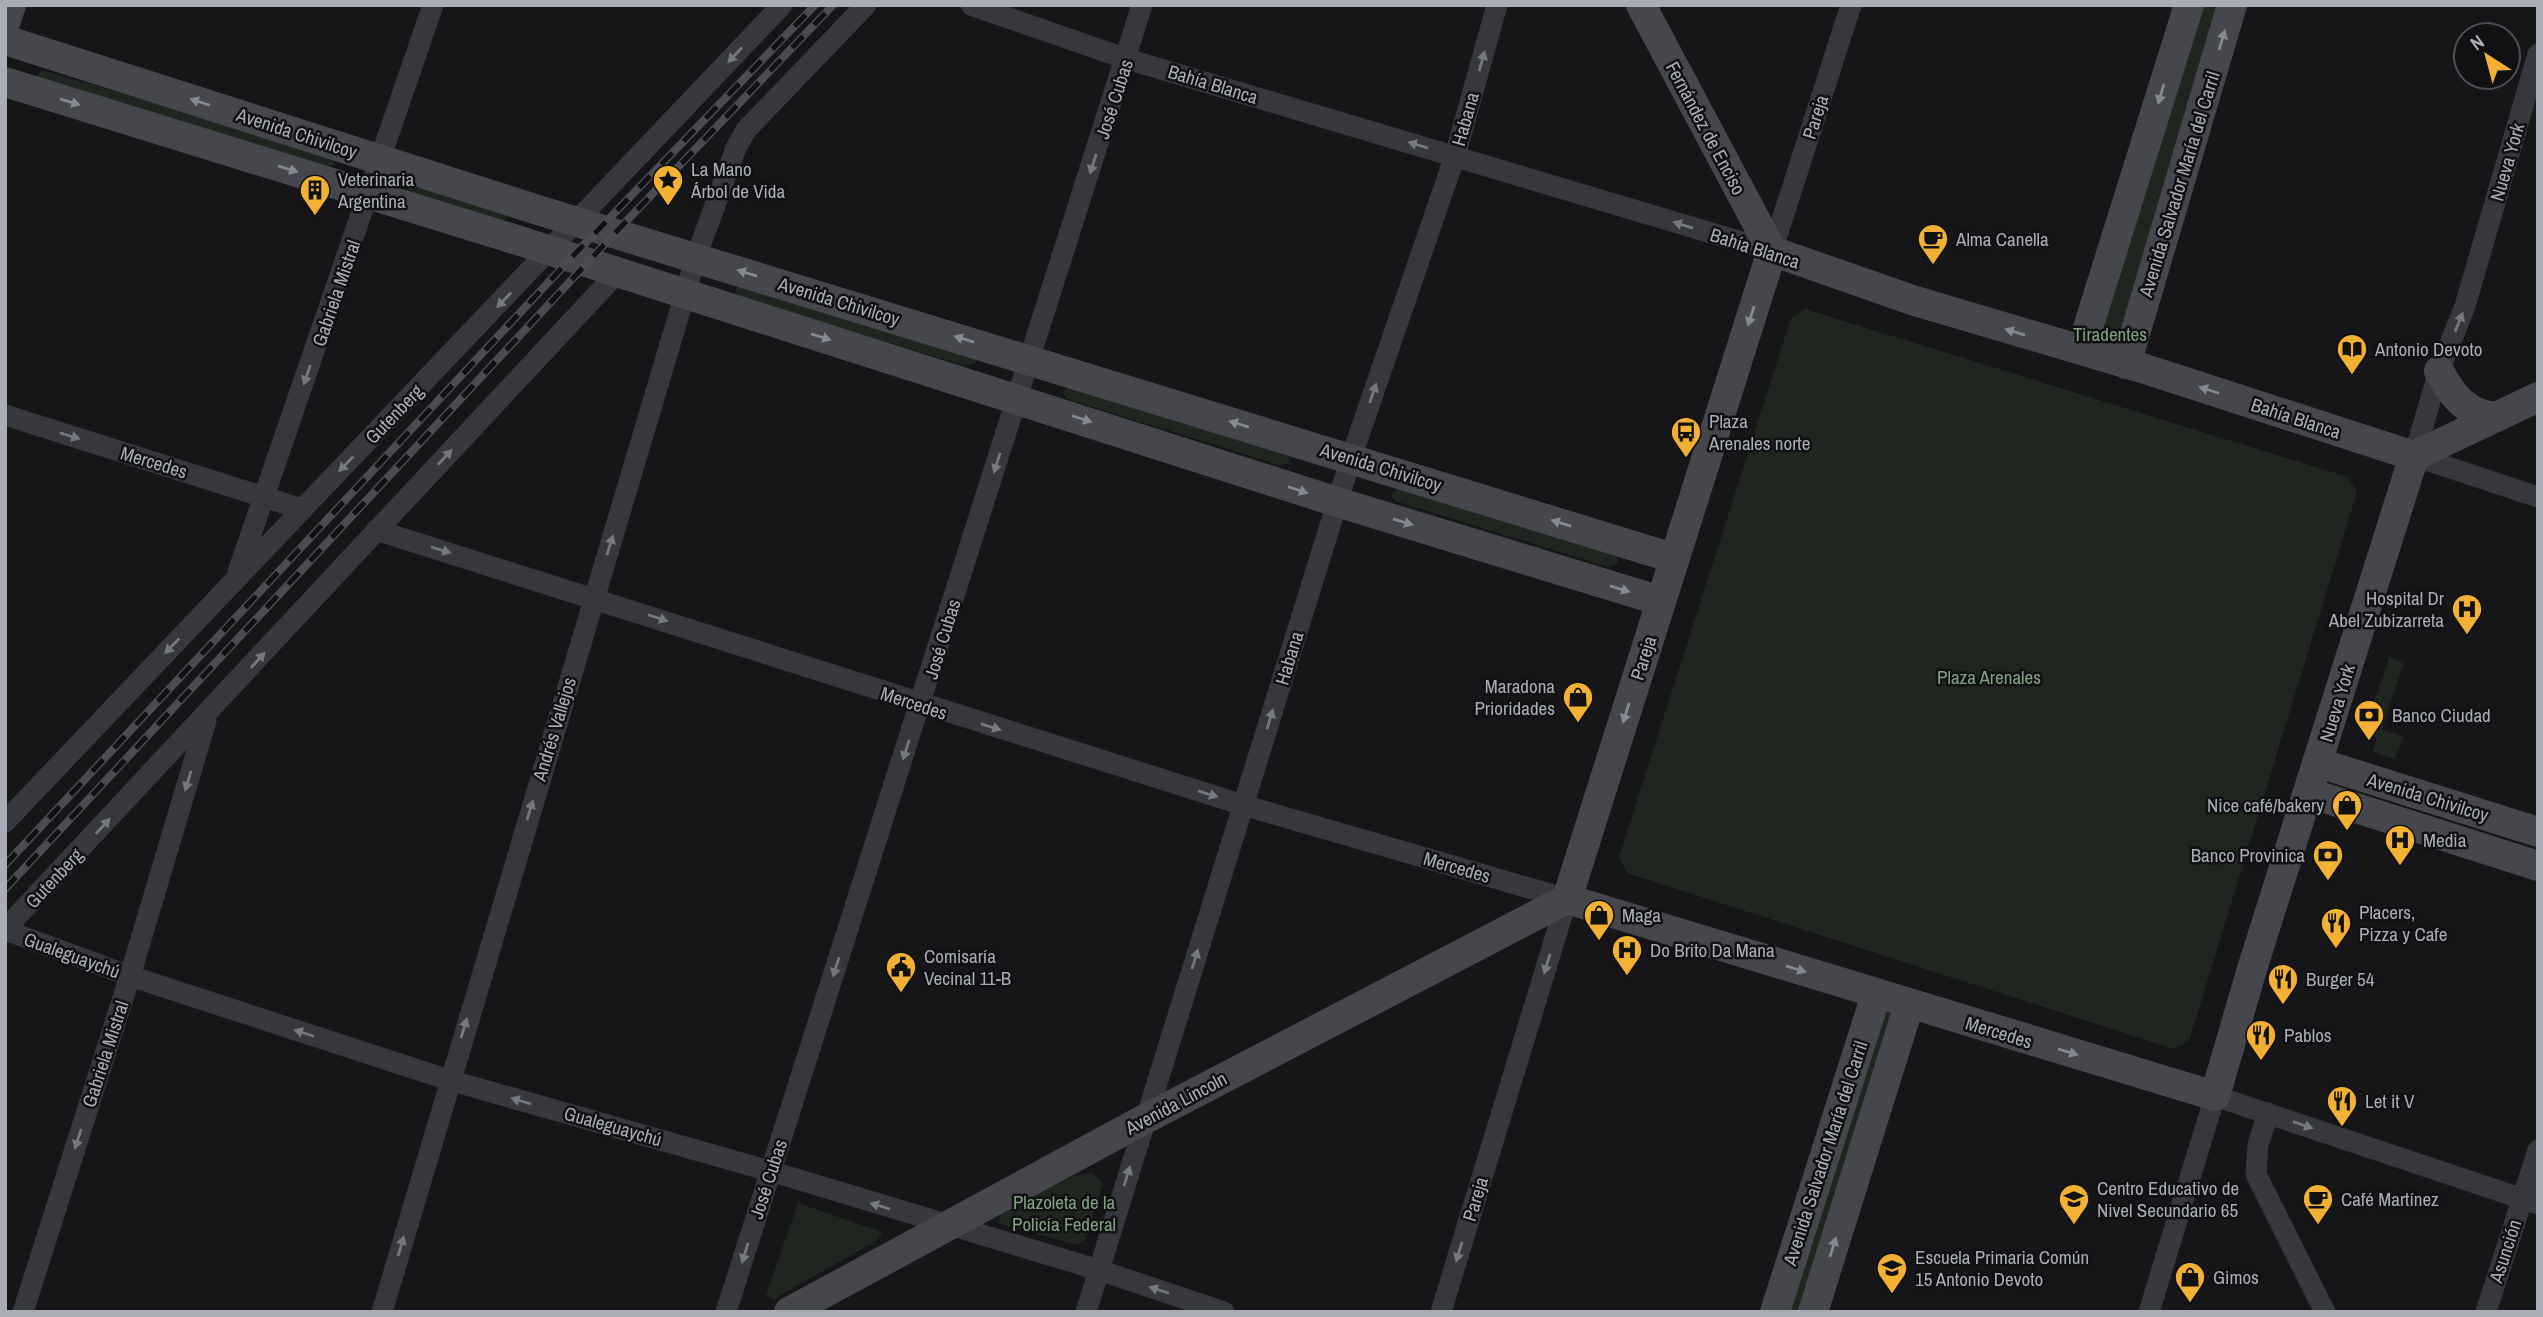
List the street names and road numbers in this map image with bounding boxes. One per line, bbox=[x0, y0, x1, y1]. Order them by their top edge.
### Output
street label: José Cubas bbox=[1089, 56, 1139, 142]
street label: Fernández de Enciso bbox=[1660, 57, 1752, 199]
street label: Bahía Blanca bbox=[1165, 58, 1261, 110]
street label: Avenida Salvador María del Carril bbox=[2132, 68, 2226, 301]
street label: Habana bbox=[1445, 89, 1485, 149]
street label: Pareja bbox=[1796, 91, 1834, 142]
street label: Avenida Chivilcoy bbox=[232, 101, 361, 165]
street label: Nueva York bbox=[2483, 120, 2531, 204]
street label: Bahía Blanca bbox=[1707, 221, 1803, 275]
street label: Gabriela Mistral bbox=[306, 236, 366, 350]
street label: Avenida Chivilcoy bbox=[774, 270, 903, 332]
street label: Gutenberg bbox=[359, 378, 429, 450]
street label: Bahía Blanca bbox=[2248, 391, 2344, 445]
street label: Avenida Chivilcoy bbox=[1316, 436, 1445, 498]
street label: Mercedes bbox=[117, 440, 191, 484]
street label: José Cubas bbox=[918, 596, 967, 682]
street label: Habana bbox=[1269, 628, 1310, 688]
street label: Pareja bbox=[1624, 632, 1662, 683]
street label: Nueva York bbox=[2313, 661, 2361, 745]
street label: Andrés Vallejos bbox=[526, 674, 582, 785]
street label: Mercedes bbox=[877, 680, 951, 726]
street label: Avenida Chivilcoy bbox=[2363, 766, 2492, 828]
street label: Gutenberg bbox=[19, 842, 89, 914]
street label: Mercedes bbox=[1421, 845, 1494, 889]
street label: Gualeguaychú bbox=[20, 926, 124, 984]
street label: Gabriela Mistral bbox=[76, 997, 134, 1111]
street label: Mercedes bbox=[1962, 1010, 2036, 1054]
street label: Avenida Salvador María del Carril bbox=[1776, 1038, 1874, 1269]
street label: Avenida Lincoln bbox=[1120, 1065, 1231, 1141]
street label: Gualeguaychú bbox=[561, 1100, 665, 1152]
street label: José Cubas bbox=[743, 1136, 793, 1222]
street label: Pareja bbox=[1456, 1173, 1494, 1224]
street label: Asunción bbox=[2482, 1216, 2527, 1287]

